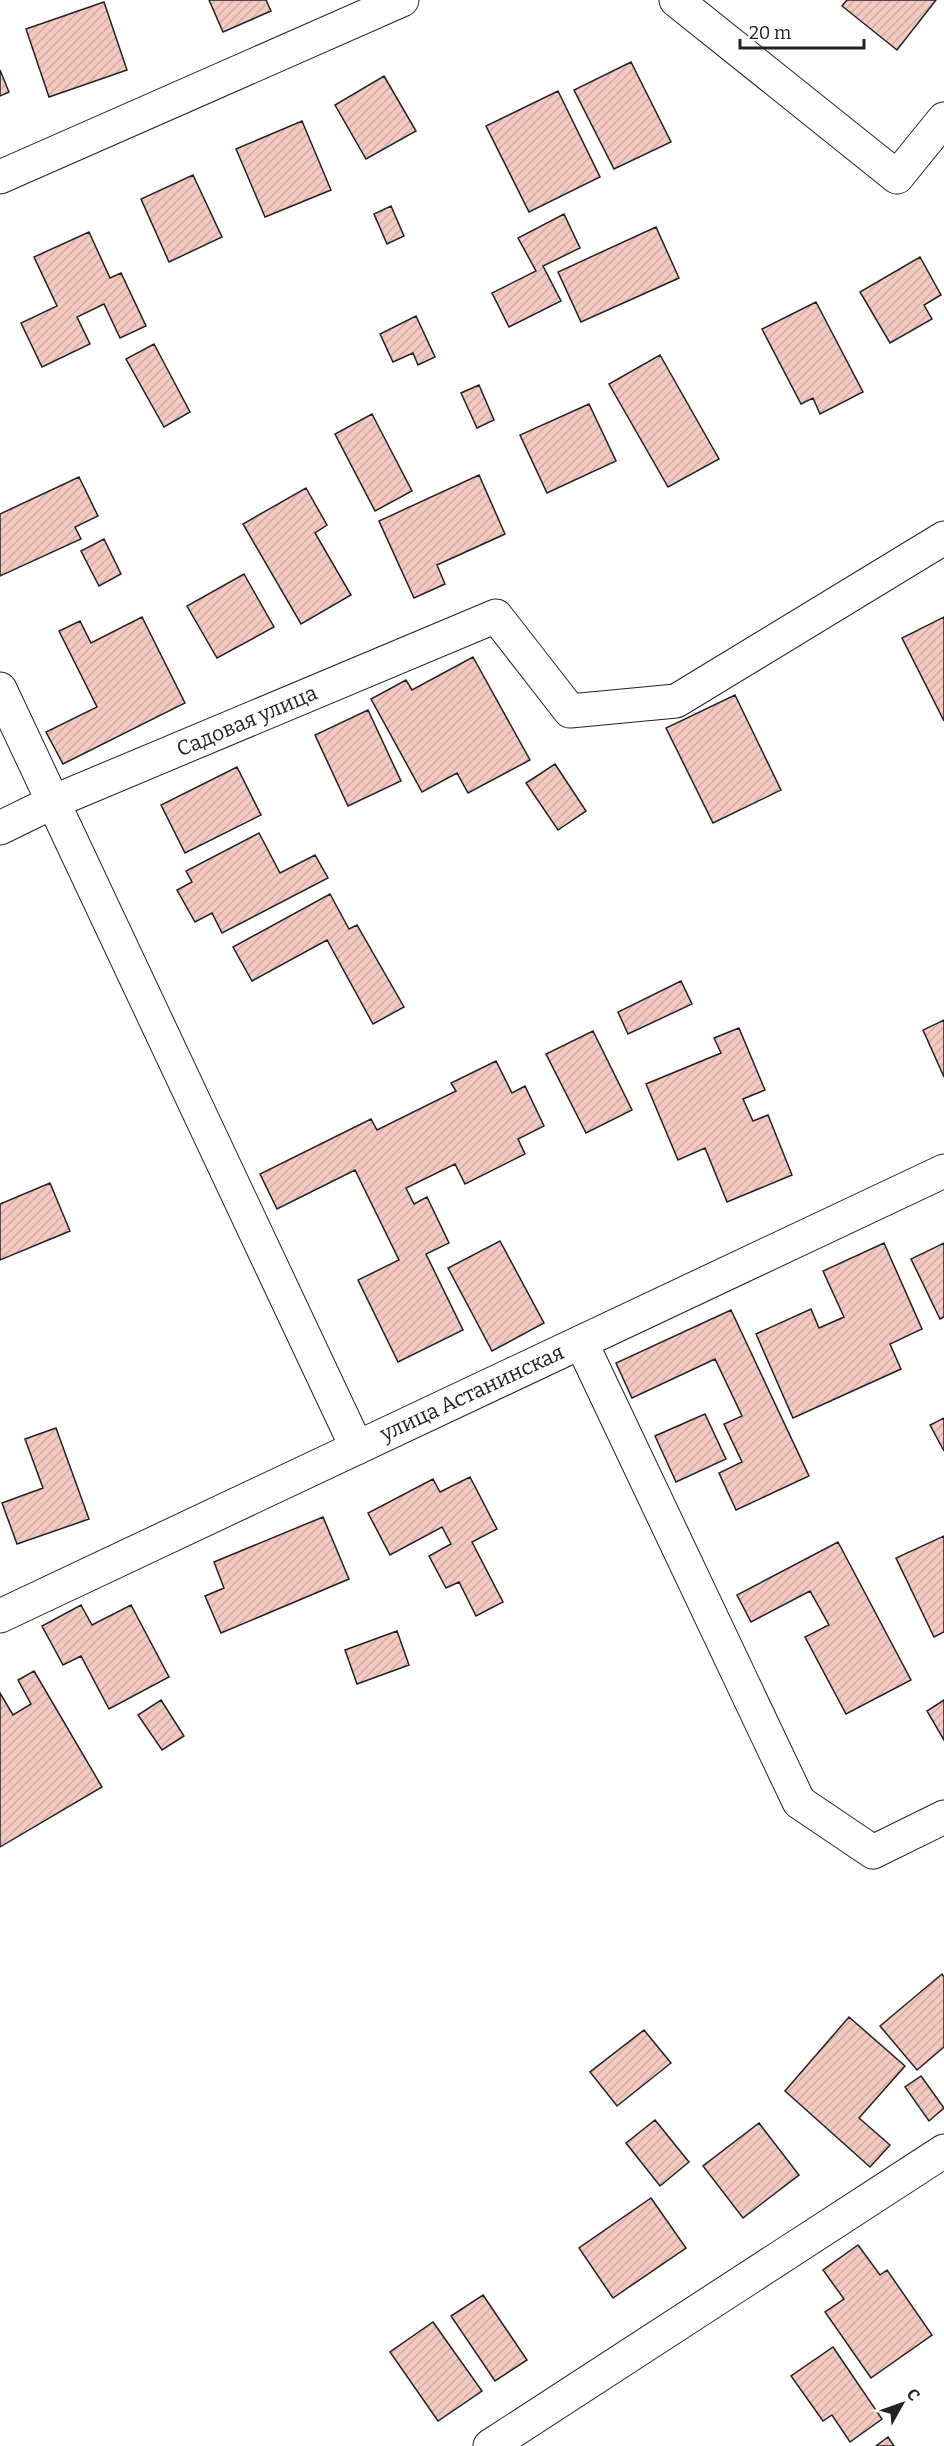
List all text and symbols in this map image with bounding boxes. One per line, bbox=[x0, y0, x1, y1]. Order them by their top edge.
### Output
scale bar bbox=[740, 12, 864, 50]
text: 20 m bbox=[749, 22, 791, 44]
street label: Садовая улица bbox=[173, 679, 322, 762]
street label: улица Астанинская bbox=[375, 1339, 568, 1447]
north arrow bbox=[872, 2374, 932, 2434]
text: С bbox=[903, 2385, 924, 2405]

